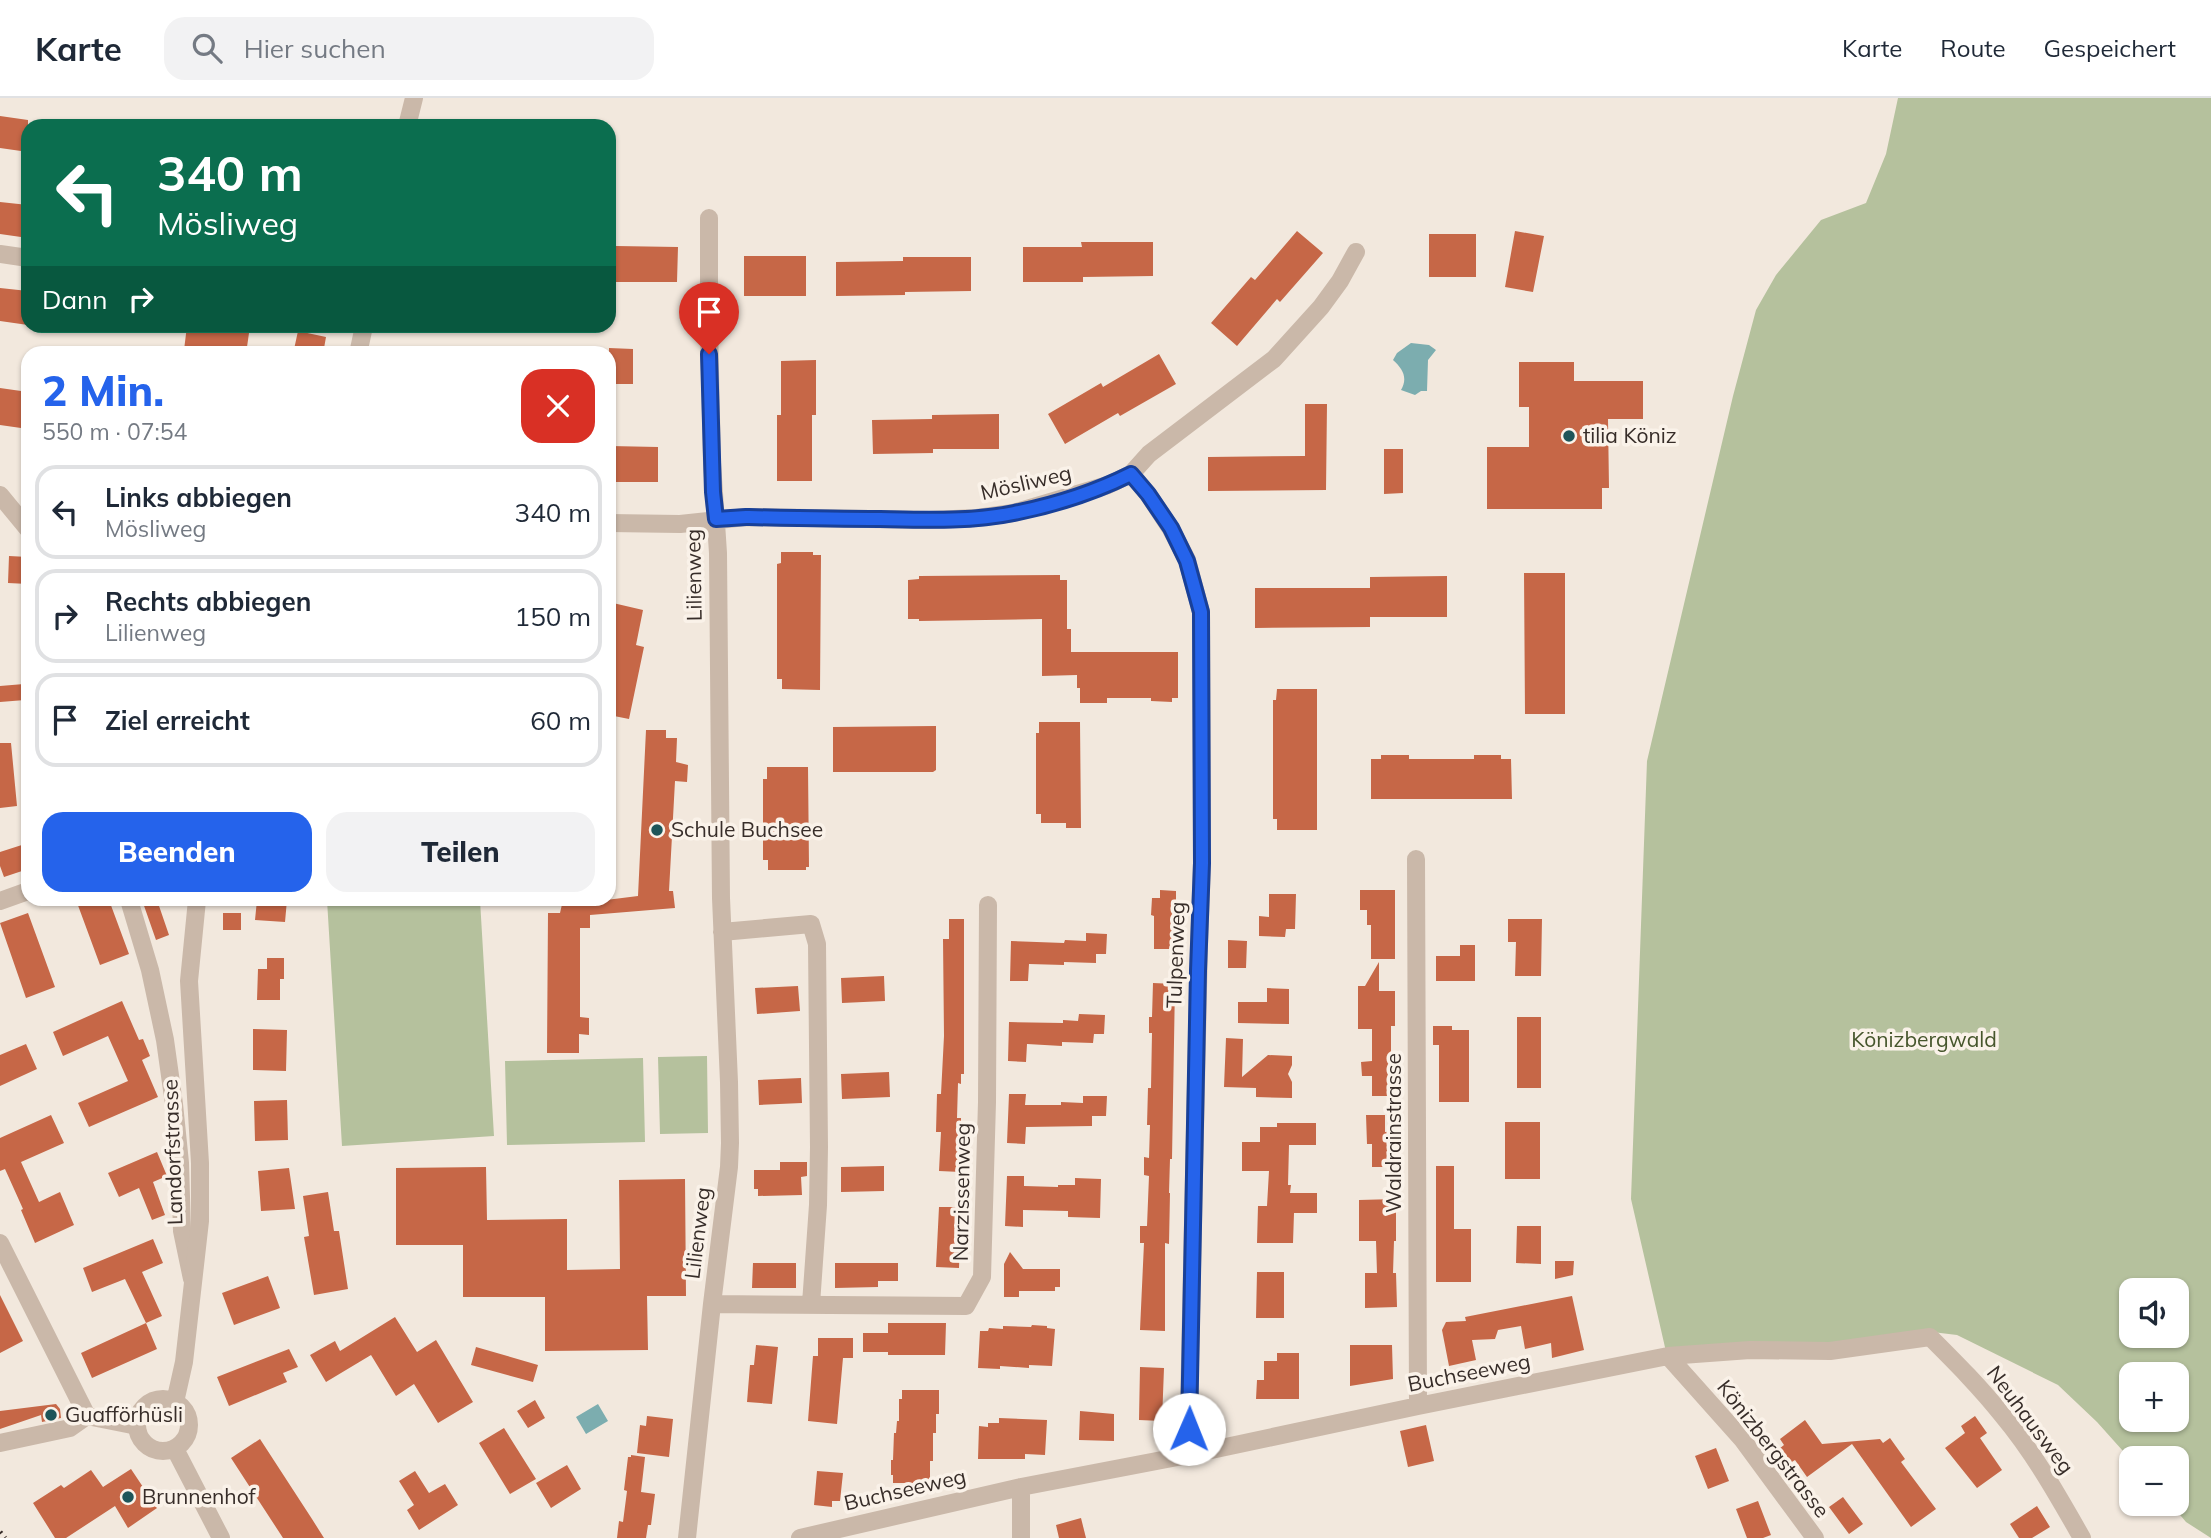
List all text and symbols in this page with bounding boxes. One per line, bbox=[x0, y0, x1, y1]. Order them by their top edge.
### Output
search box bbox=[164, 17, 654, 80]
text: Karte bbox=[35, 28, 122, 69]
icon: search bbox=[188, 29, 226, 67]
text: Hier suchen bbox=[244, 32, 386, 65]
text: Karte bbox=[1842, 33, 1902, 63]
text: Route bbox=[1940, 33, 2006, 63]
text: Gespeichert bbox=[2044, 33, 2176, 63]
text: 340 m bbox=[157, 142, 303, 203]
icon: left bbox=[42, 147, 133, 238]
text: Mösliweg bbox=[157, 203, 298, 243]
icon: right bbox=[122, 280, 160, 318]
pin bbox=[679, 282, 739, 354]
text: Dann bbox=[42, 283, 108, 316]
icon: arrive bbox=[690, 293, 728, 331]
text: 2 Min. bbox=[42, 364, 164, 417]
button: close bbox=[521, 369, 595, 443]
text: 550 m · 07:54 bbox=[42, 417, 187, 446]
place label: tilia Köniz bbox=[1583, 422, 1677, 448]
marker: tilia Köniz bbox=[1561, 428, 1577, 444]
street label: Mösliweg bbox=[978, 459, 1074, 505]
text: Links abbiegen bbox=[105, 481, 292, 514]
icon: left bbox=[46, 493, 84, 531]
text: 340 m bbox=[515, 496, 591, 529]
text: Mösliweg bbox=[105, 514, 206, 543]
street label: Lilienweg bbox=[679, 529, 707, 621]
text: Rechts abbiegen bbox=[105, 585, 311, 618]
icon: right bbox=[46, 597, 84, 635]
text: 150 m bbox=[515, 600, 591, 633]
text: Lilienweg bbox=[105, 618, 206, 647]
icon: arrive bbox=[46, 701, 84, 739]
text: Ziel erreicht bbox=[105, 704, 250, 737]
text: 60 m bbox=[530, 704, 591, 737]
button: Beenden bbox=[42, 812, 312, 892]
button: Teilen bbox=[326, 812, 595, 892]
place label: Schule Buchsee bbox=[671, 816, 823, 842]
marker: Schule Buchsee bbox=[649, 822, 665, 838]
street label: Tulpenweg bbox=[1160, 901, 1190, 1009]
park label: Könizbergwald bbox=[1851, 1026, 1997, 1052]
street label: Waldrainstrasse bbox=[1380, 1053, 1406, 1213]
street label: Landorfstrasse bbox=[156, 1079, 188, 1226]
street label: Narzissenweg bbox=[947, 1123, 975, 1261]
street label: Lilienweg bbox=[678, 1186, 716, 1280]
map controls bbox=[2119, 1278, 2189, 1516]
button: sound bbox=[2119, 1278, 2189, 1348]
street label: Buchseeweg bbox=[1405, 1347, 1532, 1397]
street label: Neuhausweg bbox=[1982, 1360, 2080, 1479]
button: + bbox=[2119, 1362, 2189, 1432]
street label: Könizbergstrasse bbox=[1712, 1374, 1836, 1522]
position arrow bbox=[1152, 1392, 1226, 1466]
place label: Guafförhüsli bbox=[65, 1401, 183, 1427]
marker: Guafförhüsli bbox=[43, 1407, 59, 1423]
button: − bbox=[2119, 1446, 2189, 1516]
street label: Buchseeweg bbox=[841, 1462, 968, 1516]
place label: Brunnenhof bbox=[142, 1483, 257, 1509]
marker: Brunnenhof bbox=[120, 1489, 136, 1505]

